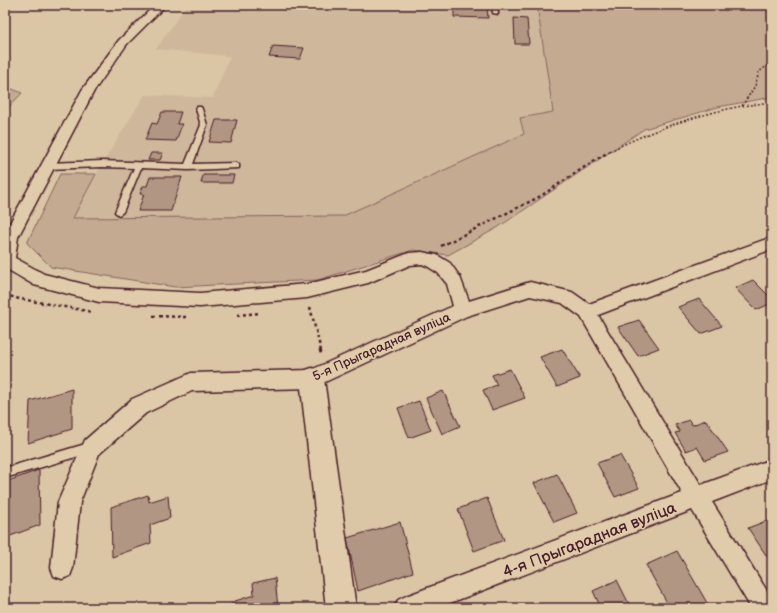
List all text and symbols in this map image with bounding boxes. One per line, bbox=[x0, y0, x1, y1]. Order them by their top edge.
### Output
street label: 5-я Прыгарадная вуліца bbox=[310, 309, 453, 385]
street label: 4-я Прыгарадная вуліца bbox=[500, 498, 679, 582]

